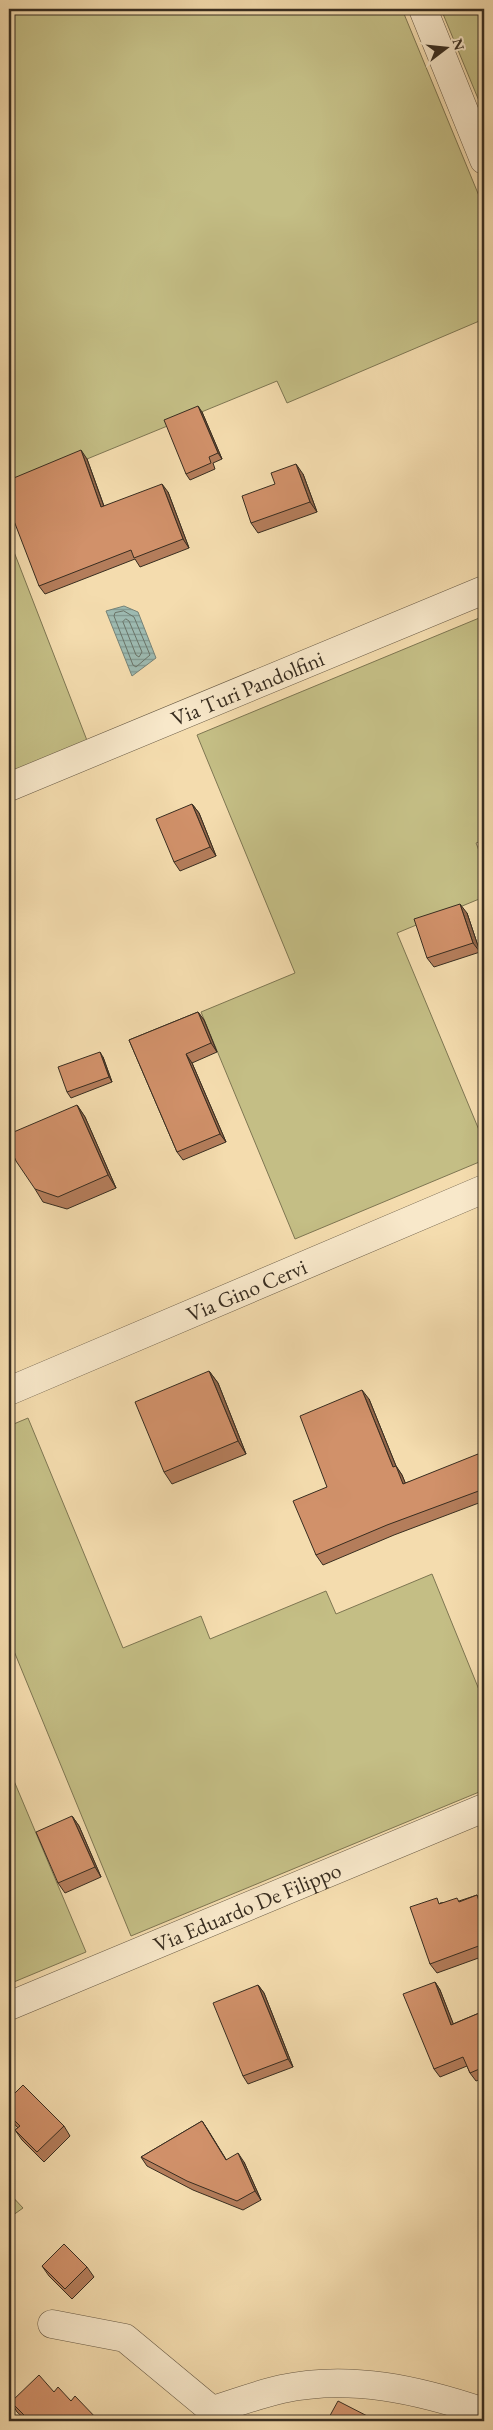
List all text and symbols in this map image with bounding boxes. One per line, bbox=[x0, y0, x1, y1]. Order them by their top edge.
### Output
north arrow bbox=[420, 22, 470, 72]
text: N bbox=[448, 36, 469, 53]
street label: Via Turi Pandolfini bbox=[167, 644, 328, 733]
street label: Via Gino Cervi bbox=[182, 1252, 311, 1329]
street label: Via Eduardo De Filippo bbox=[149, 1855, 346, 1959]

